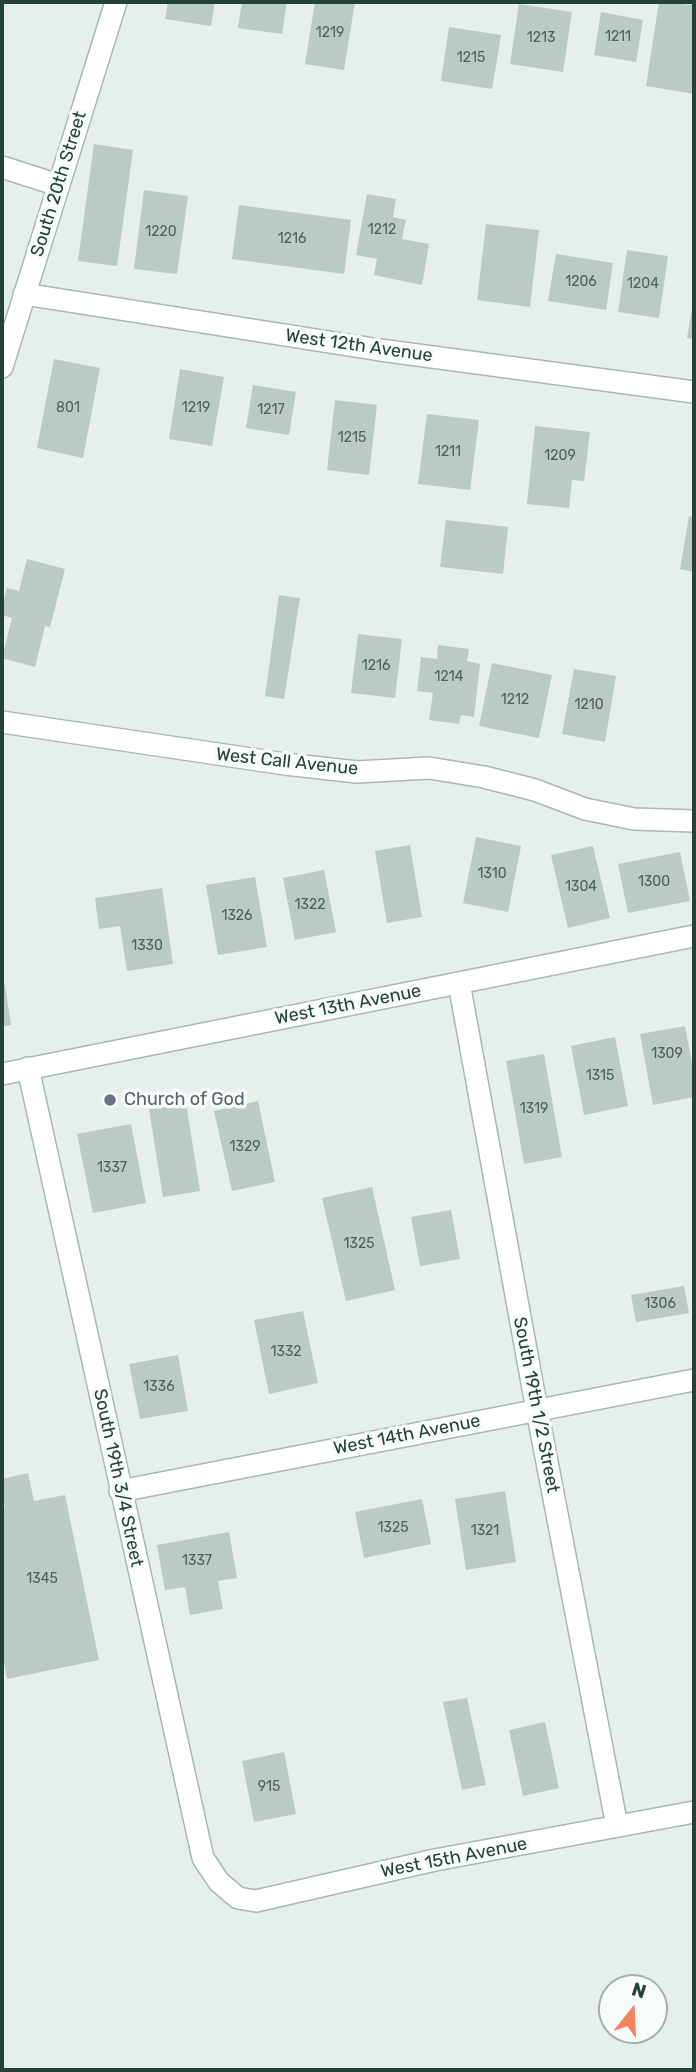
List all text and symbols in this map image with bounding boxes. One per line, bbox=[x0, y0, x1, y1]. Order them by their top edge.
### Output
house number: 1219 bbox=[316, 25, 344, 41]
house number: 1211 bbox=[605, 29, 631, 45]
house number: 1213 bbox=[527, 30, 555, 46]
house number: 1215 bbox=[457, 50, 485, 66]
street label: South 20th Street bbox=[27, 109, 91, 259]
house number: 1212 bbox=[368, 222, 396, 238]
house number: 1220 bbox=[145, 224, 177, 240]
house number: 1216 bbox=[278, 231, 306, 247]
house number: 1206 bbox=[565, 274, 597, 290]
house number: 1204 bbox=[627, 276, 659, 292]
street label: West 12th Avenue bbox=[284, 325, 434, 367]
house number: 801 bbox=[56, 400, 80, 416]
house number: 1219 bbox=[182, 400, 210, 416]
house number: 1217 bbox=[257, 402, 285, 418]
house number: 1215 bbox=[338, 430, 366, 446]
house number: 1211 bbox=[435, 444, 461, 460]
house number: 1209 bbox=[544, 448, 576, 464]
house number: 1216 bbox=[362, 658, 390, 674]
house number: 1214 bbox=[435, 669, 463, 685]
house number: 1212 bbox=[501, 692, 529, 708]
house number: 1210 bbox=[574, 697, 604, 713]
street label: West Call Avenue bbox=[215, 744, 359, 780]
house number: 1310 bbox=[477, 866, 507, 882]
house number: 1300 bbox=[638, 874, 670, 890]
house number: 1304 bbox=[565, 879, 597, 895]
house number: 1322 bbox=[295, 897, 325, 913]
house number: 1326 bbox=[221, 908, 253, 924]
house number: 1330 bbox=[131, 938, 163, 954]
street label: West 13th Avenue bbox=[273, 980, 423, 1030]
house number: 1309 bbox=[651, 1046, 683, 1062]
house number: 1315 bbox=[586, 1068, 614, 1084]
place label: Church of God bbox=[124, 1089, 245, 1111]
marker: Church of God bbox=[102, 1092, 118, 1108]
house number: 1319 bbox=[520, 1101, 548, 1117]
house number: 1329 bbox=[230, 1139, 260, 1155]
house number: 1337 bbox=[97, 1160, 127, 1176]
house number: 1325 bbox=[344, 1236, 374, 1252]
house number: 1306 bbox=[644, 1296, 676, 1312]
street label: South 19th 1/2 Street bbox=[508, 1315, 564, 1495]
house number: 1332 bbox=[270, 1344, 302, 1360]
house number: 1336 bbox=[143, 1379, 175, 1395]
street label: South 19th 3/4 Street bbox=[89, 1387, 147, 1569]
street label: West 14th Avenue bbox=[332, 1410, 482, 1460]
house number: 1325 bbox=[378, 1520, 408, 1536]
house number: 1321 bbox=[471, 1523, 499, 1539]
house number: 1337 bbox=[182, 1553, 212, 1569]
house number: 1345 bbox=[26, 1571, 58, 1587]
house number: 915 bbox=[258, 1779, 280, 1795]
street label: West 15th Avenue bbox=[379, 1833, 529, 1883]
north arrow bbox=[598, 1974, 668, 2044]
text: N bbox=[629, 1977, 649, 2004]

